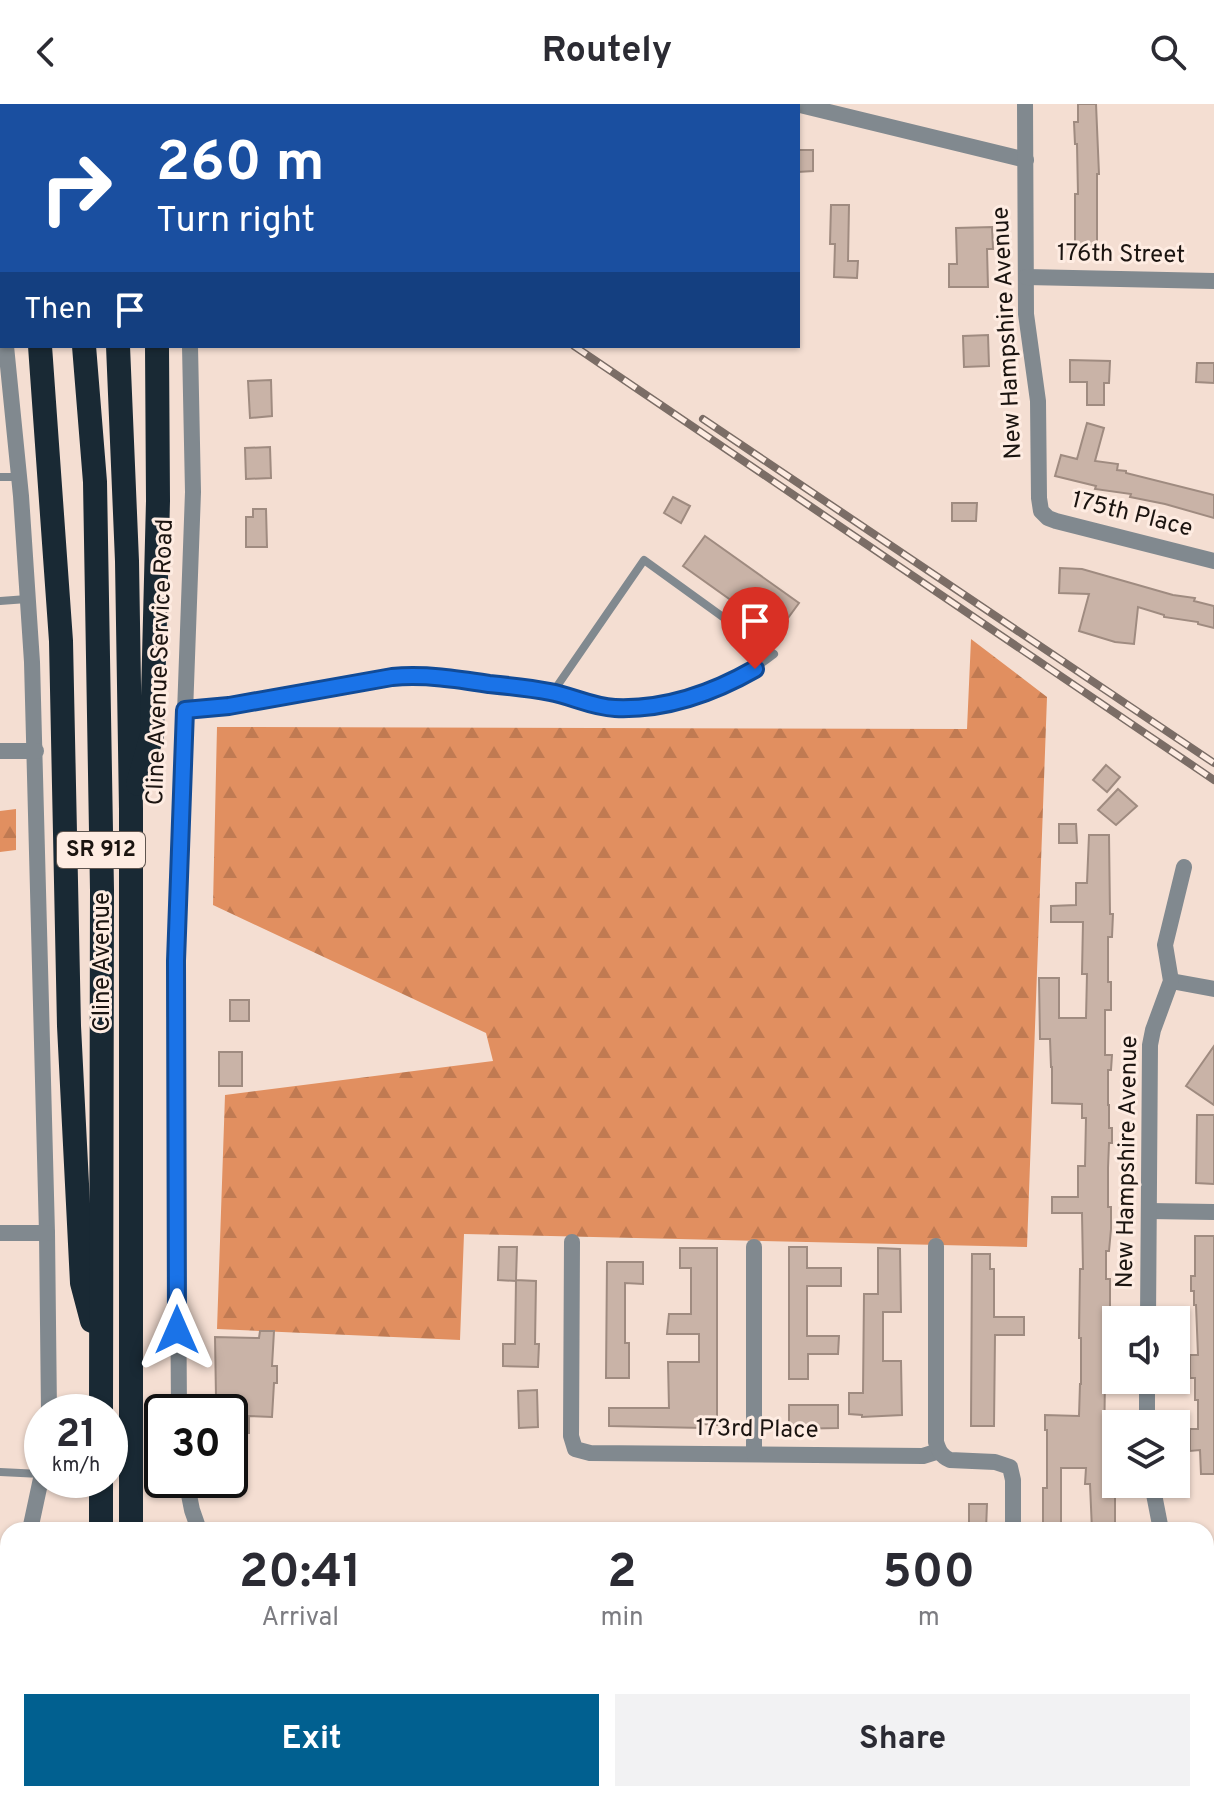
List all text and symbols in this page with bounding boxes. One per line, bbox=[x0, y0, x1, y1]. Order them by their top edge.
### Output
text: Routely bbox=[542, 29, 672, 75]
icon: back bbox=[24, 30, 68, 74]
icon: search bbox=[1146, 30, 1190, 74]
text: 260 m bbox=[156, 130, 325, 200]
icon: right bbox=[24, 136, 128, 240]
text: Turn right bbox=[156, 199, 315, 245]
street label: New Hampshire Avenue bbox=[986, 206, 1030, 460]
street label: 176th Street bbox=[1057, 239, 1185, 271]
icon: arrive bbox=[108, 288, 152, 332]
text: Then bbox=[24, 292, 92, 329]
street label: 175th Place bbox=[1068, 486, 1196, 544]
street label: Cline Avenue Service Road bbox=[141, 518, 181, 806]
pin bbox=[721, 587, 789, 669]
icon: arrive bbox=[733, 599, 777, 643]
road number: SR 912 bbox=[57, 832, 145, 868]
street label: Cline Avenue bbox=[88, 892, 118, 1032]
street label: New Hampshire Avenue bbox=[1111, 1035, 1145, 1289]
position arrow bbox=[135, 1288, 219, 1372]
map controls bbox=[1102, 1306, 1190, 1498]
button: sound bbox=[1102, 1306, 1190, 1394]
speed limit sign: 30 bbox=[144, 1394, 248, 1498]
button: layers bbox=[1102, 1410, 1190, 1498]
text: 21 bbox=[56, 1411, 96, 1461]
street label: 173rd Place bbox=[695, 1414, 819, 1446]
text: km/h bbox=[52, 1453, 100, 1479]
text: 20:41 bbox=[239, 1544, 362, 1604]
text: 2 bbox=[607, 1544, 637, 1604]
text: 500 bbox=[883, 1544, 975, 1604]
text: Arrival bbox=[261, 1602, 339, 1635]
text: min bbox=[600, 1602, 644, 1635]
text: m bbox=[918, 1602, 940, 1635]
button: Exit bbox=[24, 1694, 599, 1786]
button: Share bbox=[615, 1694, 1190, 1786]

